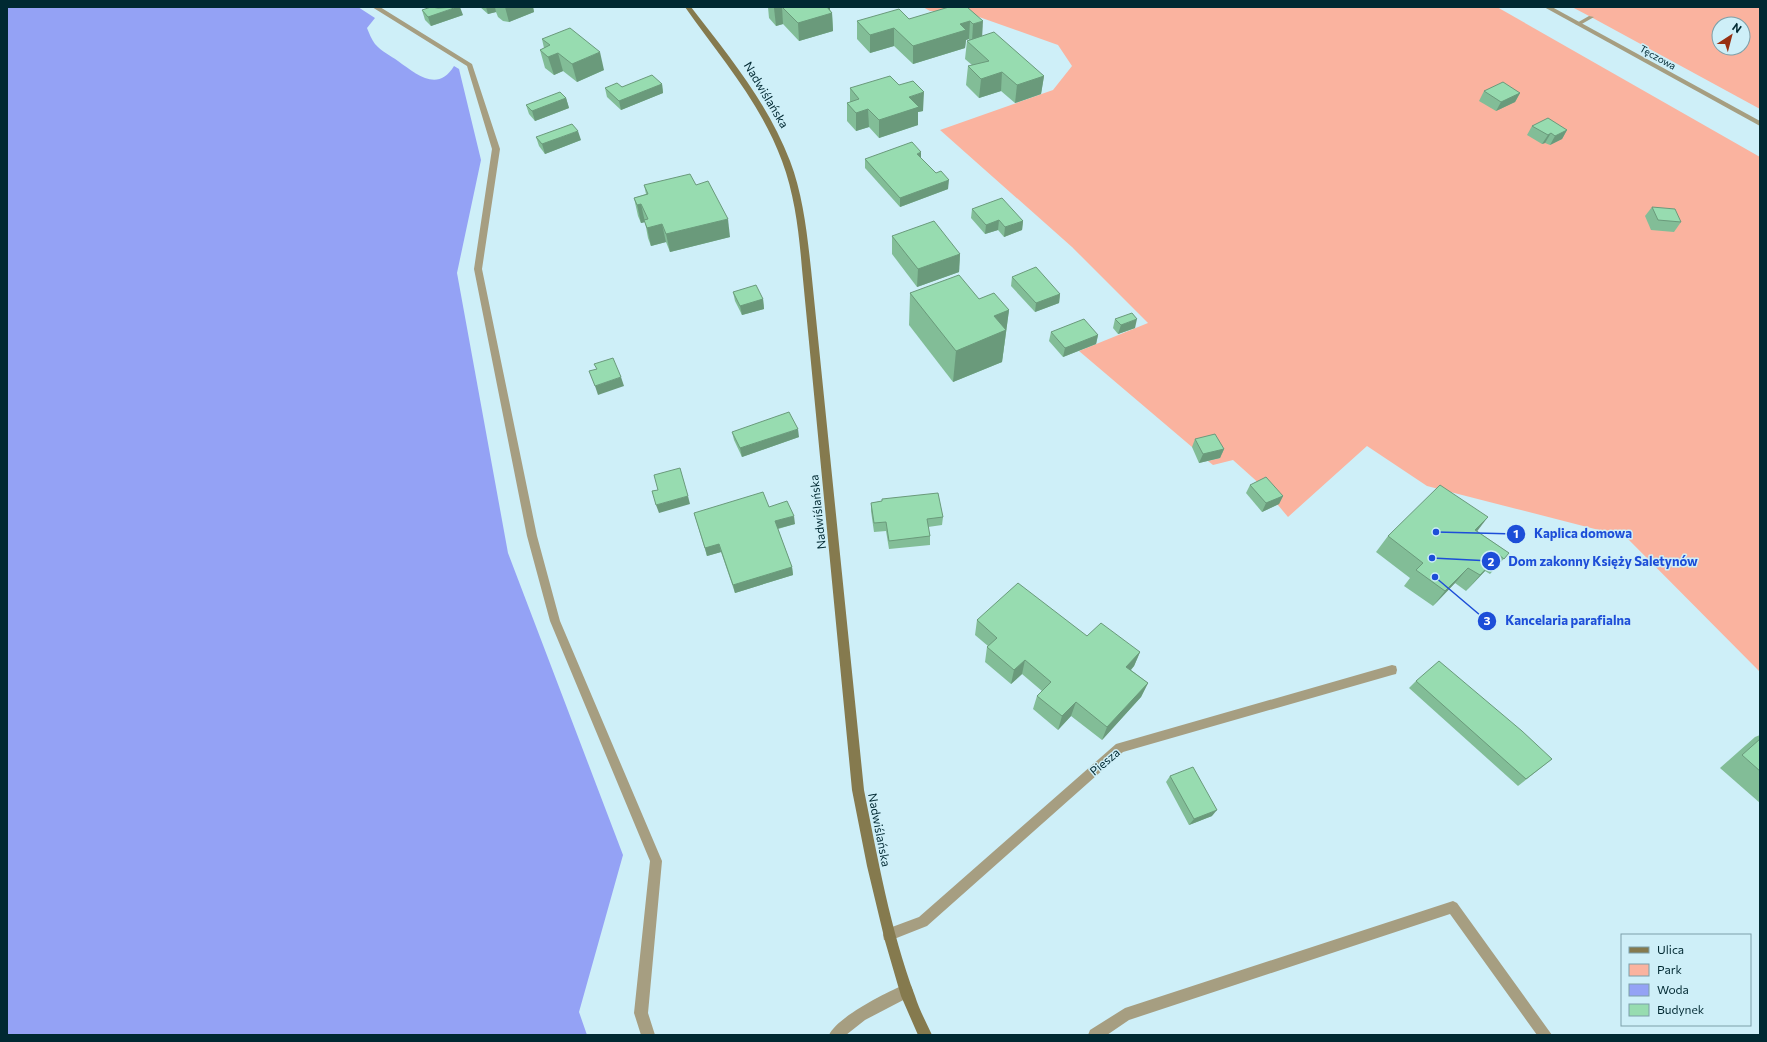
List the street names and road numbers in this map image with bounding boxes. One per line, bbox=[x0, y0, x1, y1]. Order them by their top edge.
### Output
street label: Tęczowa bbox=[1638, 42, 1678, 72]
street label: Nadwiślańska bbox=[742, 59, 792, 130]
street label: Nadwiślańska bbox=[806, 474, 828, 550]
street label: Piesza bbox=[1087, 745, 1122, 778]
street label: Nadwiślańska bbox=[866, 792, 894, 868]

